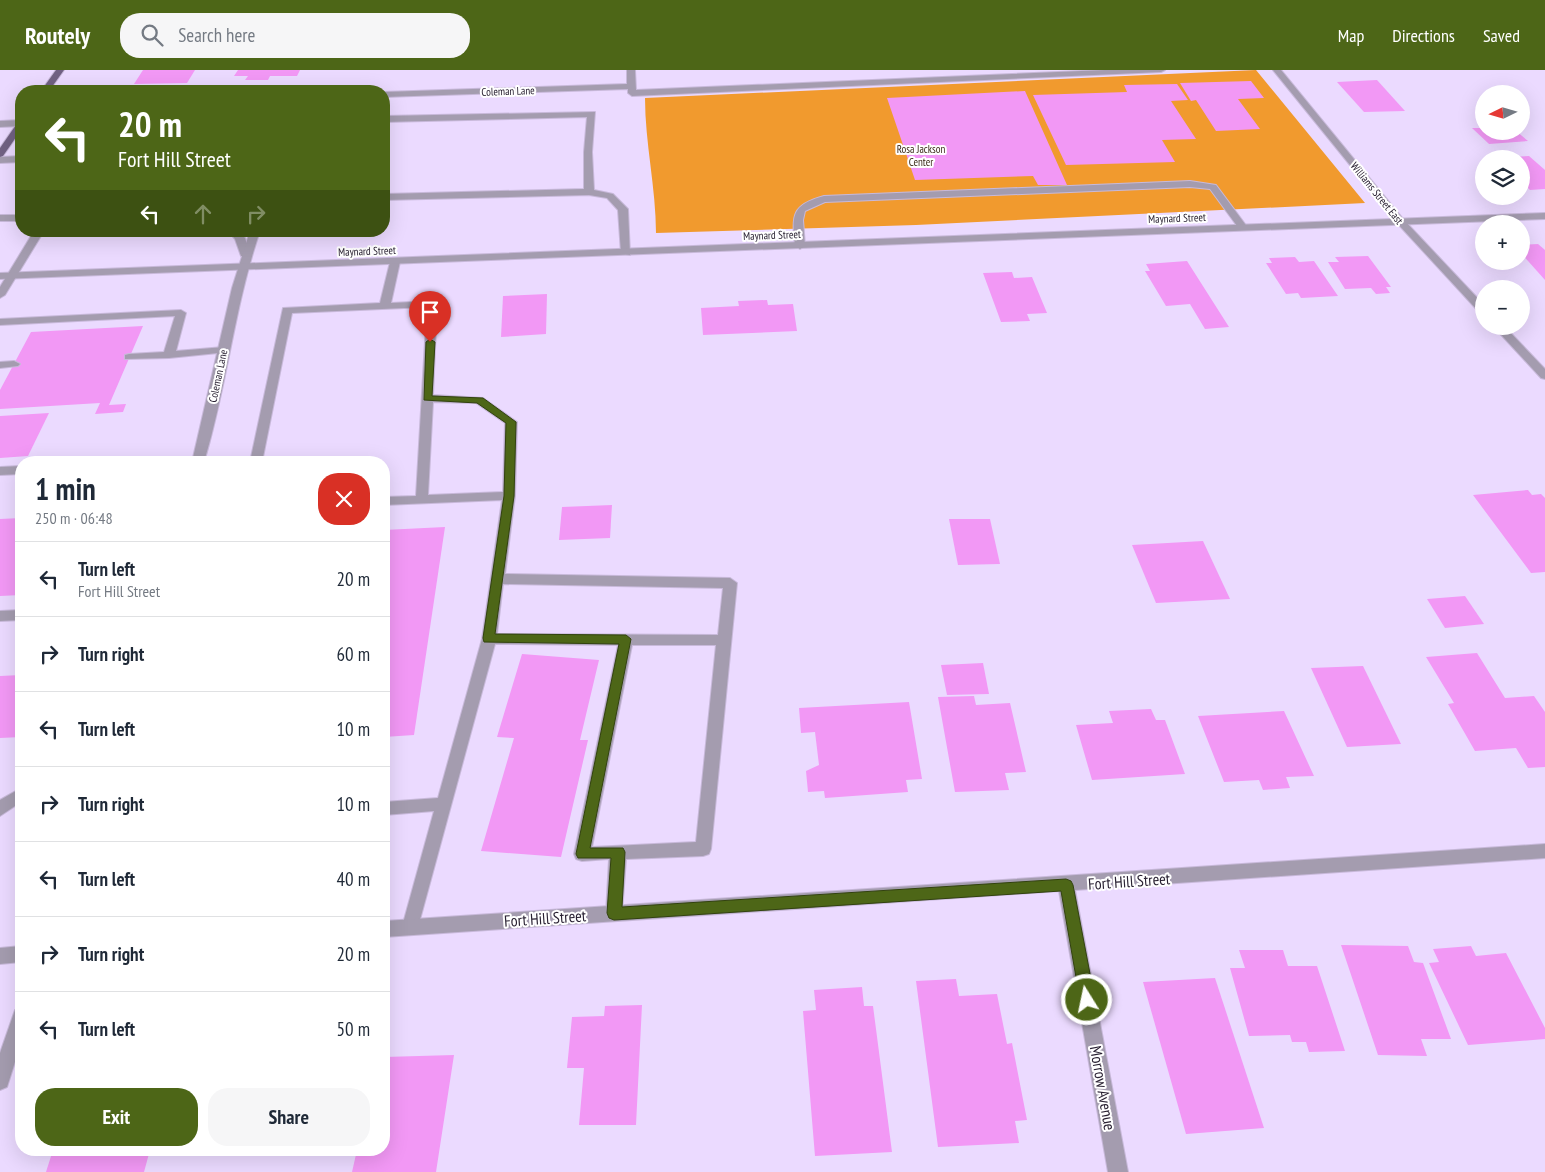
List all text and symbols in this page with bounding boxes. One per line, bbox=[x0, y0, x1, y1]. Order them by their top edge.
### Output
search box bbox=[120, 13, 470, 58]
text: Routely bbox=[25, 20, 90, 51]
icon: search bbox=[138, 21, 166, 49]
text: Search here bbox=[178, 23, 255, 47]
text: Map bbox=[1338, 24, 1364, 47]
text: Directions bbox=[1392, 24, 1455, 47]
text: Saved bbox=[1483, 24, 1520, 47]
street label: Coleman Lane bbox=[481, 83, 535, 99]
north arrow bbox=[1475, 85, 1530, 140]
map controls bbox=[1475, 85, 1530, 335]
text: 20 m bbox=[118, 101, 182, 147]
icon: left bbox=[35, 105, 100, 170]
park label: Rosa Jackson Center bbox=[897, 142, 945, 169]
text: Fort Hill Street bbox=[118, 145, 231, 173]
button: layers bbox=[1475, 150, 1530, 205]
street label: Williams Street East bbox=[1348, 159, 1406, 227]
icon: left bbox=[136, 200, 164, 228]
icon: ahead bbox=[189, 200, 217, 228]
icon: right bbox=[242, 200, 270, 228]
street label: Maynard Street bbox=[1148, 210, 1206, 226]
button: + bbox=[1475, 215, 1530, 270]
street label: Maynard Street bbox=[743, 227, 801, 243]
street label: Maynard Street bbox=[338, 243, 396, 259]
button: − bbox=[1475, 280, 1530, 335]
pin bbox=[409, 291, 451, 342]
icon: arrive bbox=[416, 298, 444, 326]
street label: Coleman Lane bbox=[206, 348, 231, 404]
text: 1 min bbox=[35, 469, 96, 508]
button: close bbox=[318, 473, 370, 525]
text: 250 m · 06:48 bbox=[35, 508, 113, 528]
text: Turn left bbox=[78, 557, 135, 581]
icon: left bbox=[35, 565, 63, 593]
text: 20 m bbox=[337, 567, 370, 591]
text: Fort Hill Street bbox=[78, 581, 160, 601]
icon: right bbox=[35, 640, 63, 668]
text: Turn right bbox=[78, 642, 144, 666]
text: 60 m bbox=[337, 642, 370, 666]
icon: left bbox=[35, 715, 63, 743]
text: Turn left bbox=[78, 717, 135, 741]
text: 10 m bbox=[337, 717, 370, 741]
icon: right bbox=[35, 790, 63, 818]
text: Turn right bbox=[78, 792, 144, 816]
text: 10 m bbox=[337, 792, 370, 816]
icon: left bbox=[35, 865, 63, 893]
text: Turn left bbox=[78, 867, 135, 891]
text: 40 m bbox=[337, 867, 370, 891]
street label: Fort Hill Street bbox=[1087, 868, 1171, 894]
street label: Fort Hill Street bbox=[503, 905, 587, 931]
icon: right bbox=[35, 940, 63, 968]
text: Turn right bbox=[78, 942, 144, 966]
text: 20 m bbox=[337, 942, 370, 966]
position arrow bbox=[1060, 973, 1112, 1025]
icon: left bbox=[35, 1015, 63, 1043]
text: Turn left bbox=[78, 1017, 135, 1041]
text: 50 m bbox=[337, 1017, 370, 1041]
street label: Morrow Avenue bbox=[1086, 1044, 1120, 1132]
button: Exit bbox=[35, 1088, 198, 1146]
button: Share bbox=[208, 1088, 370, 1146]

